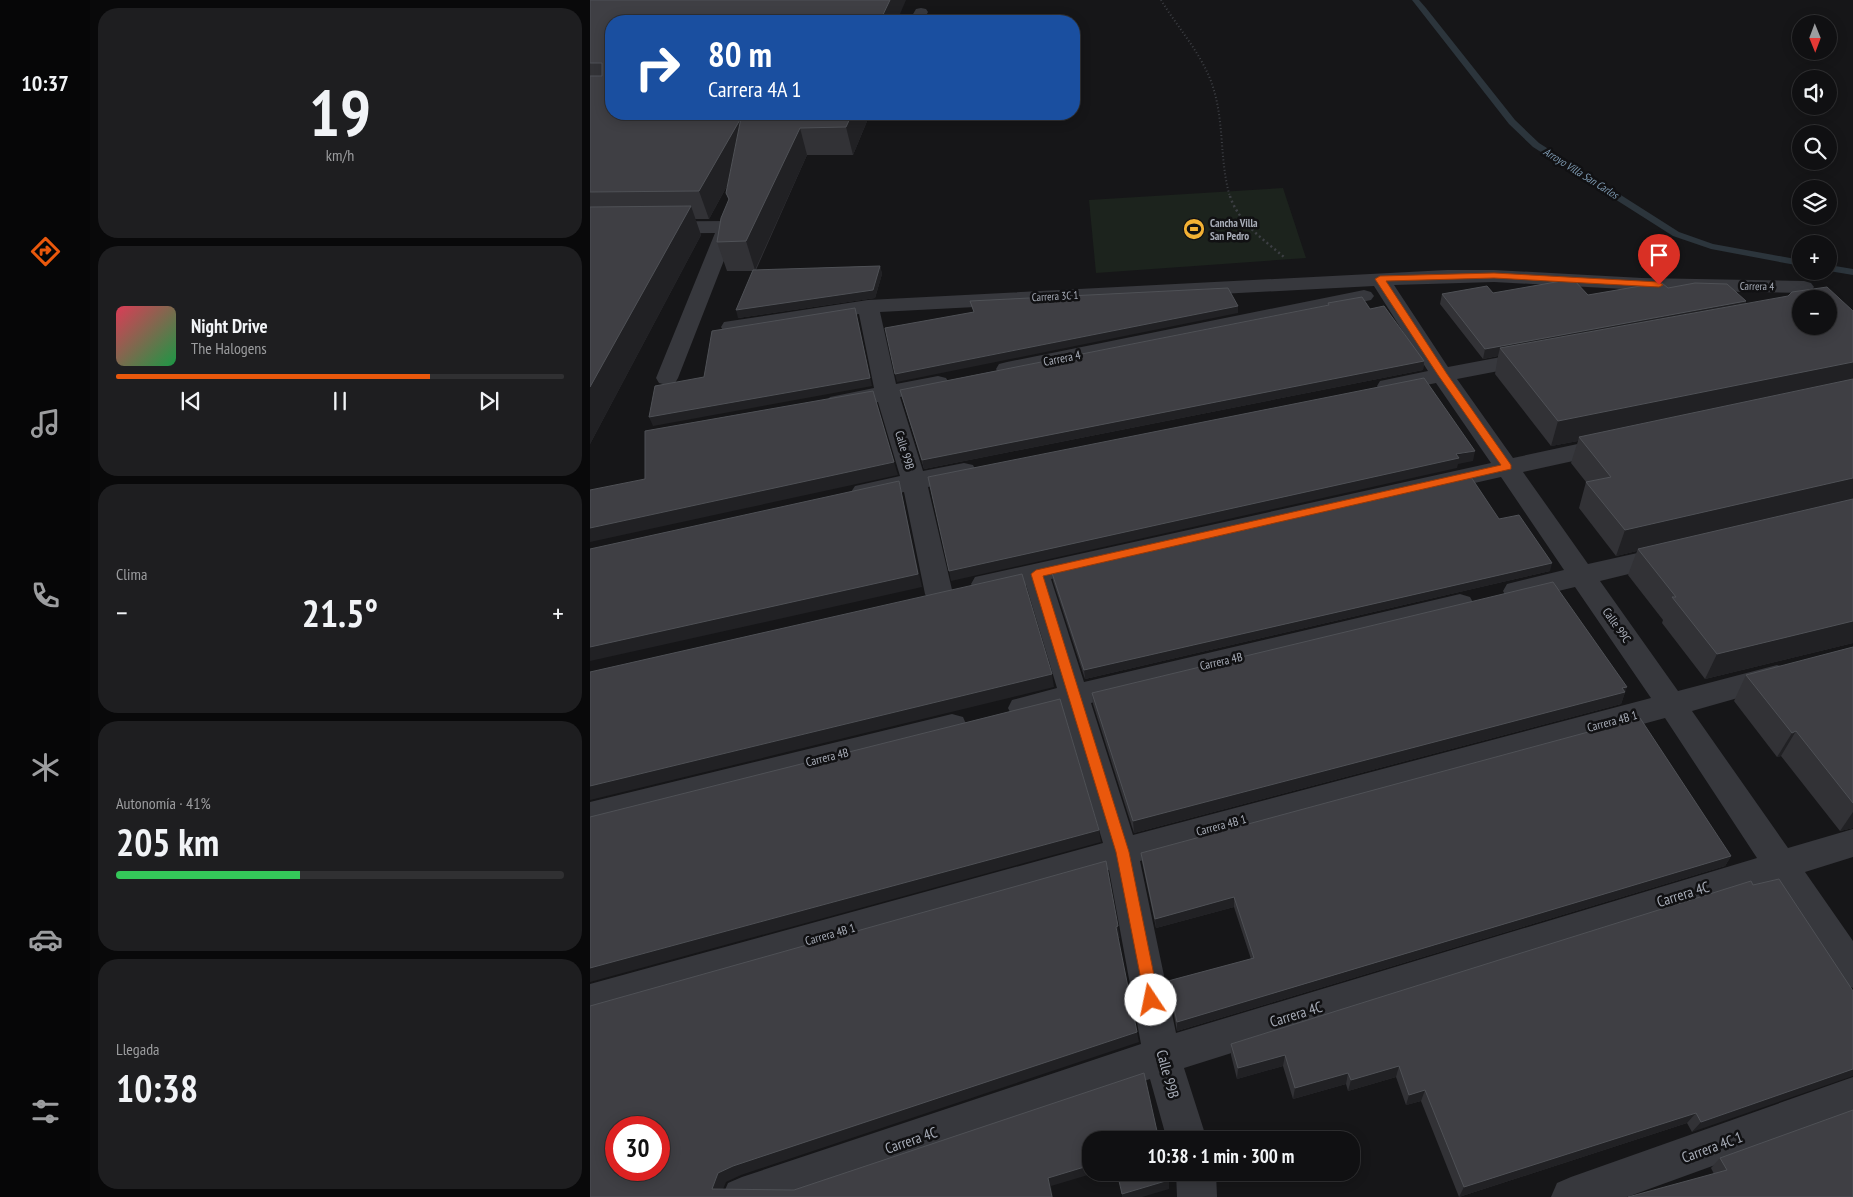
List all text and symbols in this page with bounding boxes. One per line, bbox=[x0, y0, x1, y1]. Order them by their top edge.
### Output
north arrow bbox=[1792, 15, 1838, 60]
map controls bbox=[1792, 15, 1837, 335]
text: 80 m bbox=[708, 31, 772, 77]
icon: right bbox=[625, 35, 690, 100]
text: 10:37 bbox=[21, 69, 69, 97]
text: 19 bbox=[309, 70, 371, 154]
button: sound bbox=[1792, 70, 1837, 115]
text: Carrera 4A 1 bbox=[708, 75, 801, 103]
button: search bbox=[1792, 125, 1837, 170]
water label: Arroyo Villa San Carlos bbox=[1541, 144, 1622, 202]
text: km/h bbox=[326, 145, 354, 165]
button: layers bbox=[1792, 180, 1837, 225]
place label: Cancha Villa San Pedro bbox=[1210, 216, 1258, 243]
sports icon: Cancha Villa San Pedro bbox=[1182, 217, 1206, 241]
icon: directions bbox=[28, 234, 63, 269]
pin bbox=[1638, 234, 1680, 285]
button: + bbox=[1792, 235, 1837, 280]
icon: arrive bbox=[1645, 241, 1673, 269]
street label: Carrera 4 bbox=[1740, 279, 1774, 293]
street label: Carrera 3C 1 bbox=[1031, 288, 1079, 304]
button: − bbox=[1792, 290, 1837, 335]
text: Night Drive bbox=[191, 314, 268, 338]
text: The Halogens bbox=[191, 338, 267, 358]
street label: Carrera 4 bbox=[1042, 347, 1083, 369]
icon: previous bbox=[177, 387, 205, 415]
icon: pause bbox=[326, 387, 354, 415]
icon: next bbox=[475, 387, 503, 415]
icon: music bbox=[28, 406, 63, 441]
street label: Calle 99B bbox=[892, 429, 918, 471]
text: Clima bbox=[116, 564, 147, 584]
icon: phone bbox=[28, 578, 63, 613]
text: 21.5° bbox=[302, 588, 378, 637]
text: − bbox=[116, 594, 128, 631]
text: + bbox=[552, 594, 564, 631]
street label: Calle 99C bbox=[1600, 605, 1635, 646]
street label: Carrera 4B bbox=[1198, 649, 1244, 673]
street label: Carrera 4B 1 bbox=[1585, 707, 1639, 735]
street label: Carrera 4B bbox=[804, 744, 850, 770]
icon: climate bbox=[28, 750, 63, 785]
text: Autonomía · 41% bbox=[116, 793, 211, 813]
street label: Carrera 4B 1 bbox=[1194, 811, 1248, 839]
text: 205 km bbox=[116, 817, 219, 866]
street label: Carrera 4C bbox=[1654, 877, 1712, 911]
street label: Carrera 4B 1 bbox=[803, 920, 857, 948]
icon: car bbox=[28, 922, 63, 957]
position arrow bbox=[1124, 973, 1176, 1025]
street label: Carrera 4C bbox=[1267, 997, 1325, 1031]
text: Llegada bbox=[116, 1039, 160, 1059]
street label: Calle 99B bbox=[1152, 1048, 1184, 1100]
text: 10:38 bbox=[116, 1063, 198, 1112]
icon: filters bbox=[28, 1094, 63, 1129]
speed limit sign: 30 bbox=[605, 1116, 670, 1181]
street label: Carrera 4C bbox=[882, 1122, 940, 1158]
street label: Carrera 4C 1 bbox=[1679, 1127, 1745, 1167]
text: 10:38 · 1 min · 300 m bbox=[1148, 1144, 1294, 1168]

